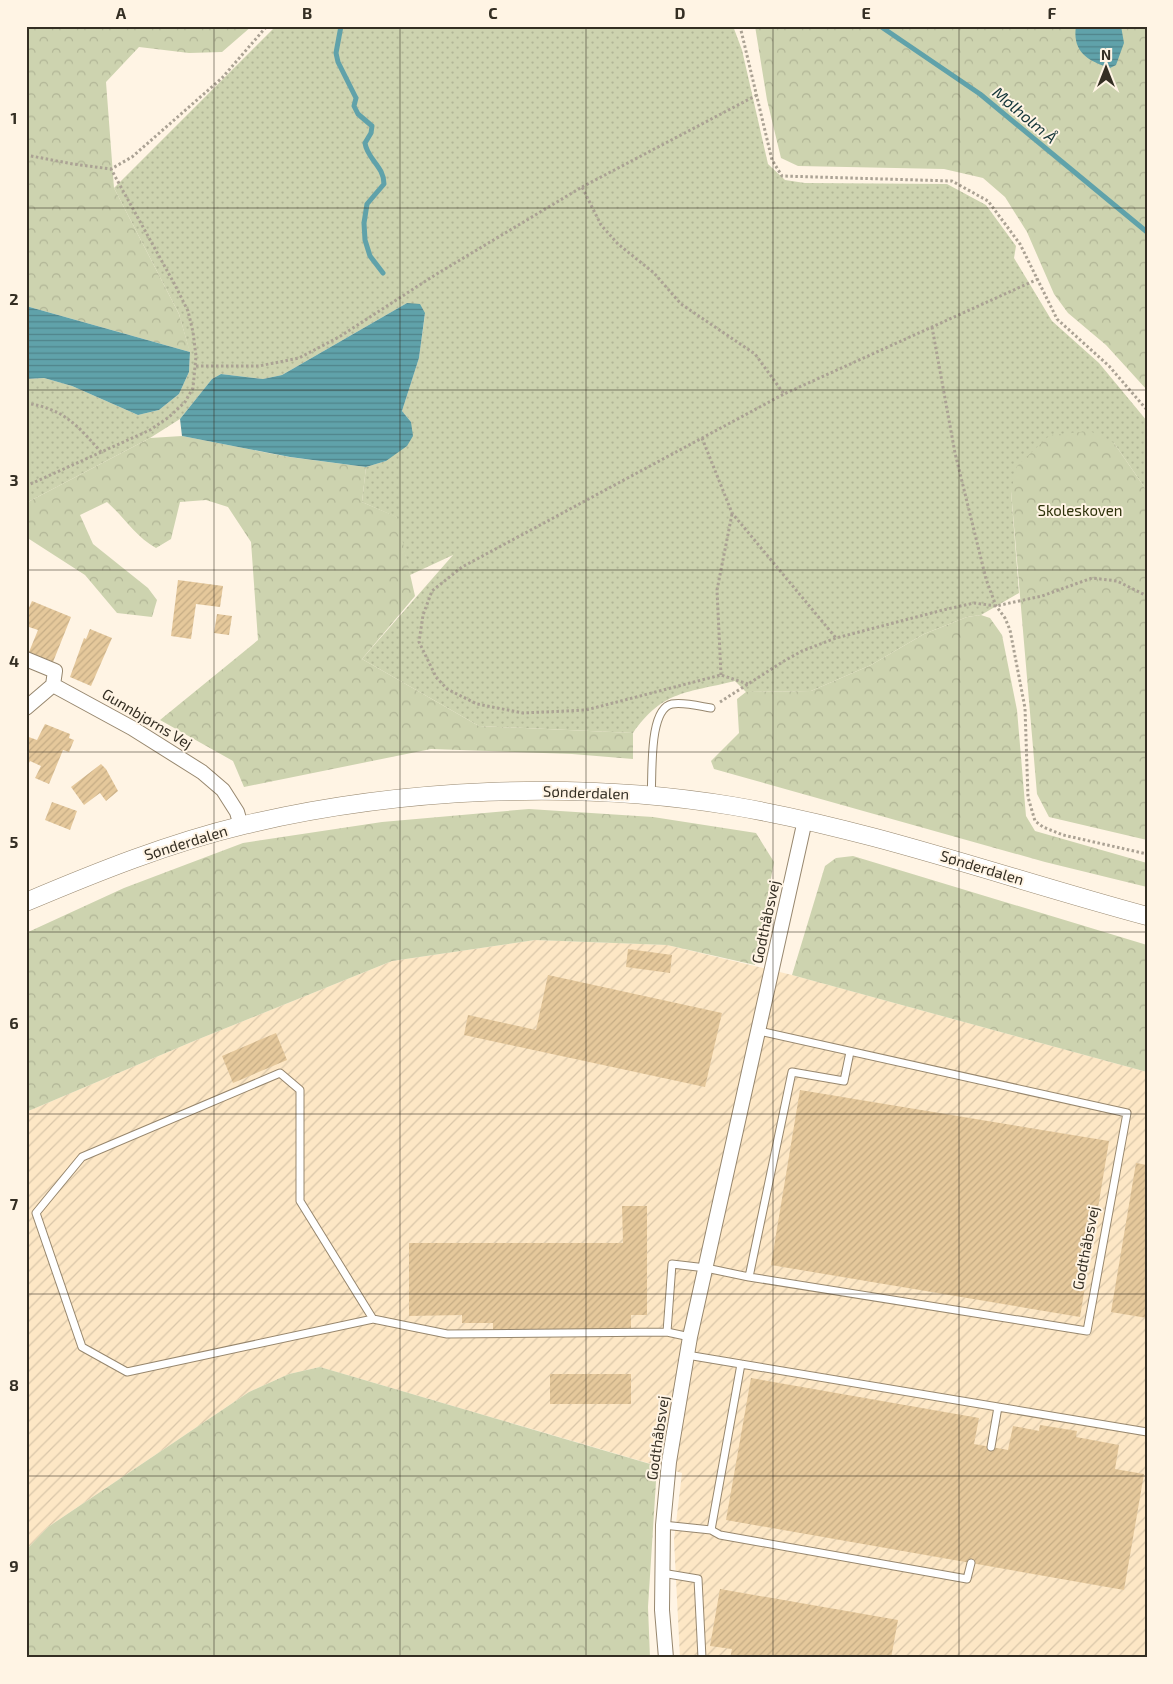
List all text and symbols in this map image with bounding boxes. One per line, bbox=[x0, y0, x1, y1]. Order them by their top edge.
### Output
text: A bbox=[116, 3, 127, 22]
text: B bbox=[302, 3, 312, 22]
text: C bbox=[488, 3, 498, 22]
text: D bbox=[675, 3, 686, 22]
text: E bbox=[861, 3, 871, 22]
text: F bbox=[1048, 3, 1057, 22]
north arrow bbox=[1080, 42, 1130, 92]
text: N bbox=[1101, 46, 1111, 63]
water label: Mølholm Å bbox=[989, 82, 1061, 147]
text: 1 bbox=[11, 108, 17, 127]
text: 2 bbox=[9, 289, 19, 308]
text: 3 bbox=[9, 470, 19, 489]
park label: Skoleskoven bbox=[1038, 501, 1122, 519]
text: 4 bbox=[9, 651, 19, 670]
street label: Gunnbjørns Vej bbox=[99, 684, 196, 753]
street label: Sønderdalen bbox=[543, 782, 629, 802]
street label: Sønderdalen bbox=[142, 821, 230, 863]
text: 5 bbox=[10, 832, 19, 851]
street label: Sønderdalen bbox=[938, 846, 1026, 888]
street label: Godthåbsvej bbox=[747, 878, 784, 965]
text: 6 bbox=[9, 1013, 19, 1032]
text: 7 bbox=[10, 1194, 19, 1213]
street label: Godthåbsvej bbox=[1068, 1204, 1103, 1291]
text: 8 bbox=[9, 1375, 19, 1394]
street label: Godthåbsvej bbox=[642, 1395, 673, 1481]
text: 9 bbox=[9, 1556, 19, 1575]

